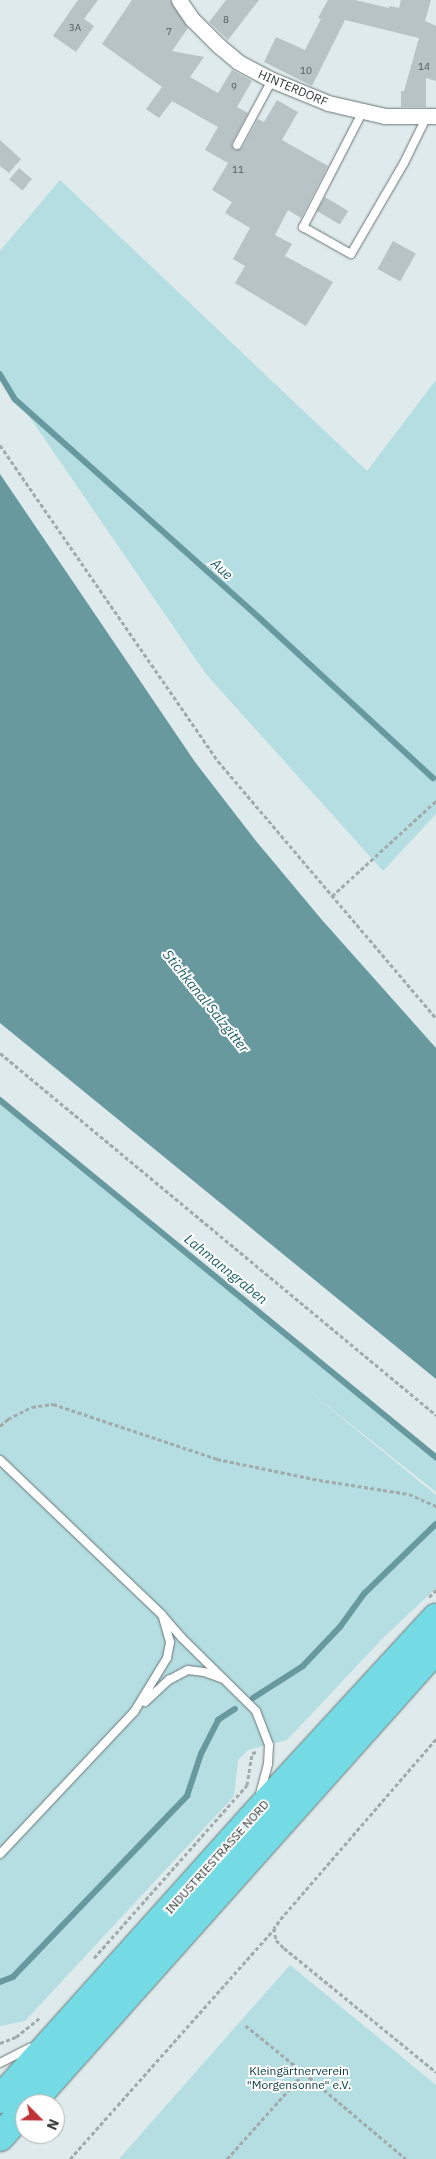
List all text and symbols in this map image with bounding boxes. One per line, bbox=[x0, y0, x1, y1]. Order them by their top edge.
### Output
house number: 8 bbox=[223, 14, 229, 26]
house number: 3A bbox=[69, 22, 81, 34]
house number: 7 bbox=[166, 26, 172, 38]
house number: 14 bbox=[418, 61, 430, 73]
house number: 10 bbox=[300, 65, 312, 77]
street label: HINTERDORF bbox=[256, 67, 330, 109]
house number: 9 bbox=[231, 81, 237, 93]
house number: 11 bbox=[232, 164, 244, 176]
water label: Aue bbox=[208, 555, 236, 583]
water label: Stichkanal Salzgitter bbox=[159, 946, 253, 1056]
water label: Lahmanngraben bbox=[181, 1230, 271, 1308]
street label: INDUSTRIESTRASSE NORD bbox=[162, 1797, 272, 1917]
park label: Kleingärtnerverein "Morgensonne" e.V. bbox=[247, 2064, 351, 2092]
north arrow bbox=[15, 2094, 65, 2144]
text: N bbox=[43, 2116, 63, 2133]

